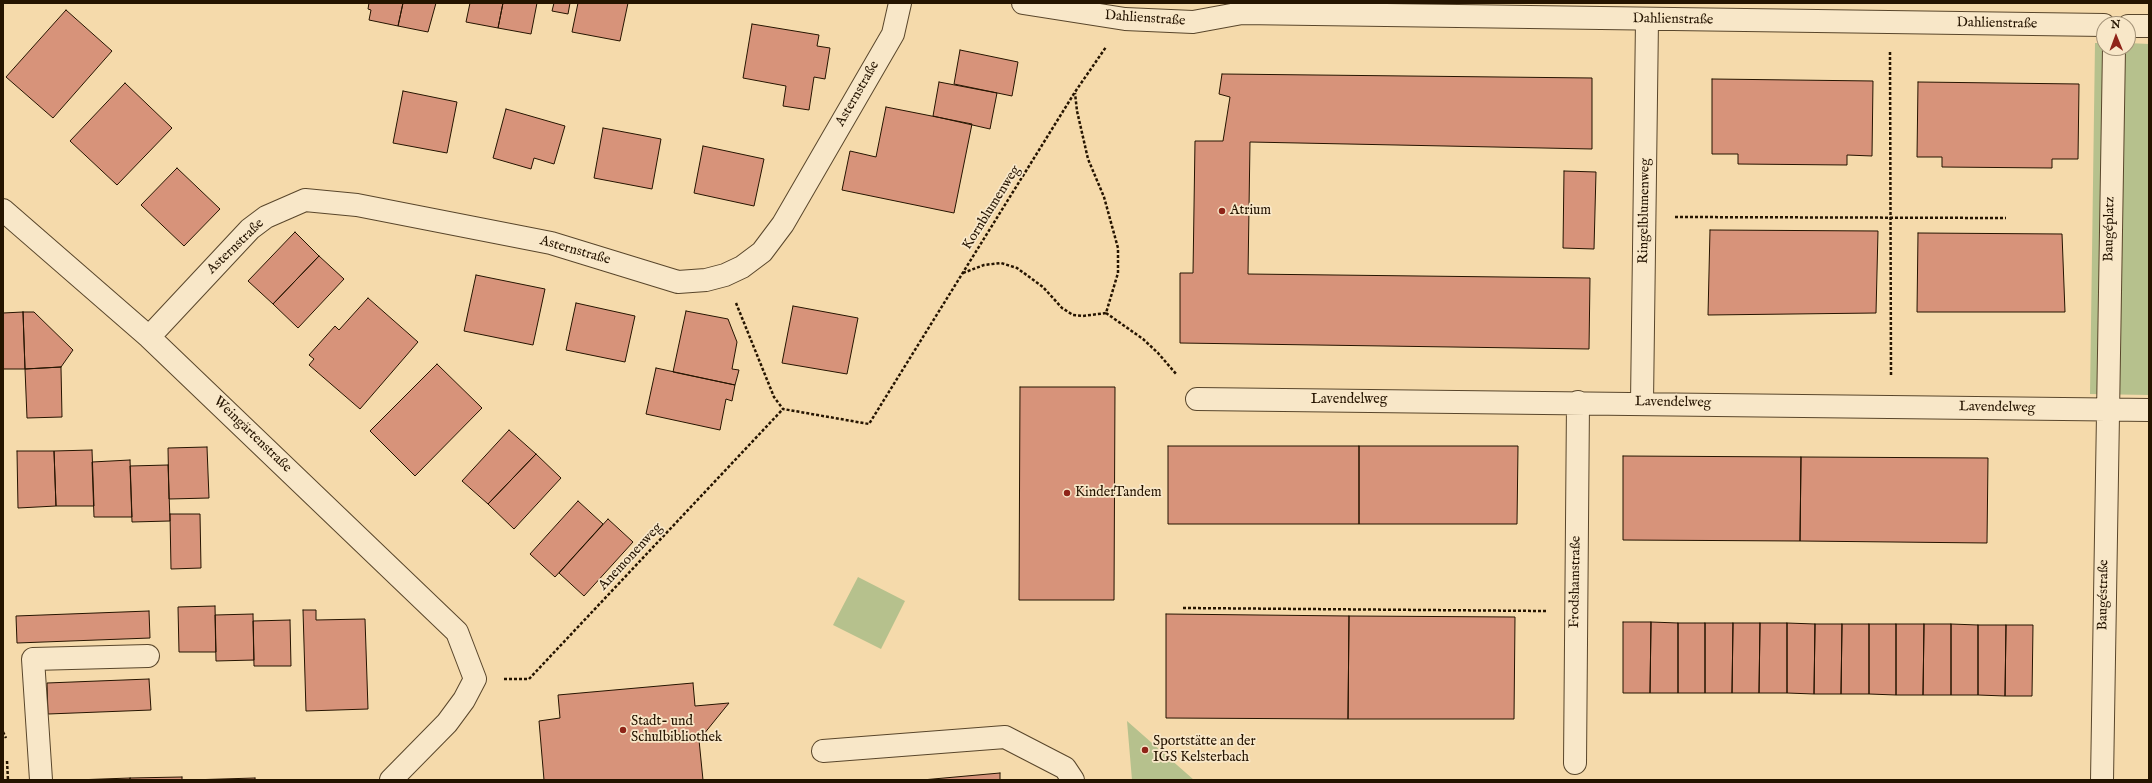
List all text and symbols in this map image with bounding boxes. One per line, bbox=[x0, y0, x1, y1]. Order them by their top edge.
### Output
street label: Dahlienstraße bbox=[1104, 8, 1186, 30]
street label: Dahlienstraße bbox=[1633, 11, 1713, 29]
street label: Dahlienstraße bbox=[1957, 15, 2037, 33]
north arrow bbox=[2096, 16, 2136, 56]
text: N bbox=[2111, 18, 2121, 32]
street label: Asternstraße bbox=[833, 58, 883, 130]
street label: Ringelblumenweg bbox=[1636, 158, 1654, 264]
street label: Kornblumenweg bbox=[959, 163, 1025, 253]
street label: Baugéplatz bbox=[2101, 196, 2119, 262]
place label: Atrium bbox=[1230, 203, 1271, 219]
marker: Atrium bbox=[1217, 206, 1227, 216]
street label: Asternstraße bbox=[204, 216, 268, 278]
street label: Asternstraße bbox=[538, 233, 612, 269]
street label: Lavendelweg bbox=[1311, 392, 1387, 408]
street label: Weingärtenstraße bbox=[209, 393, 295, 477]
street label: Lavendelweg bbox=[1635, 394, 1711, 412]
street label: Lavendelweg bbox=[1959, 399, 2035, 417]
place label: KinderTandem bbox=[1075, 485, 1161, 501]
marker: KinderTandem bbox=[1062, 488, 1072, 498]
street label: Anemonenweg bbox=[596, 520, 666, 594]
street label: Frodshamstraße bbox=[1567, 536, 1585, 628]
street label: Baugéstraße bbox=[2095, 559, 2113, 631]
place label: Stadt- und Schulbibliothek bbox=[631, 714, 722, 746]
marker: Stadt- und Schulbibliothek bbox=[618, 725, 628, 735]
place label: Sportstätte an der IGS Kelsterbach bbox=[1153, 734, 1256, 766]
marker: Sportstätte an der IGS Kelsterbach bbox=[1140, 745, 1150, 755]

